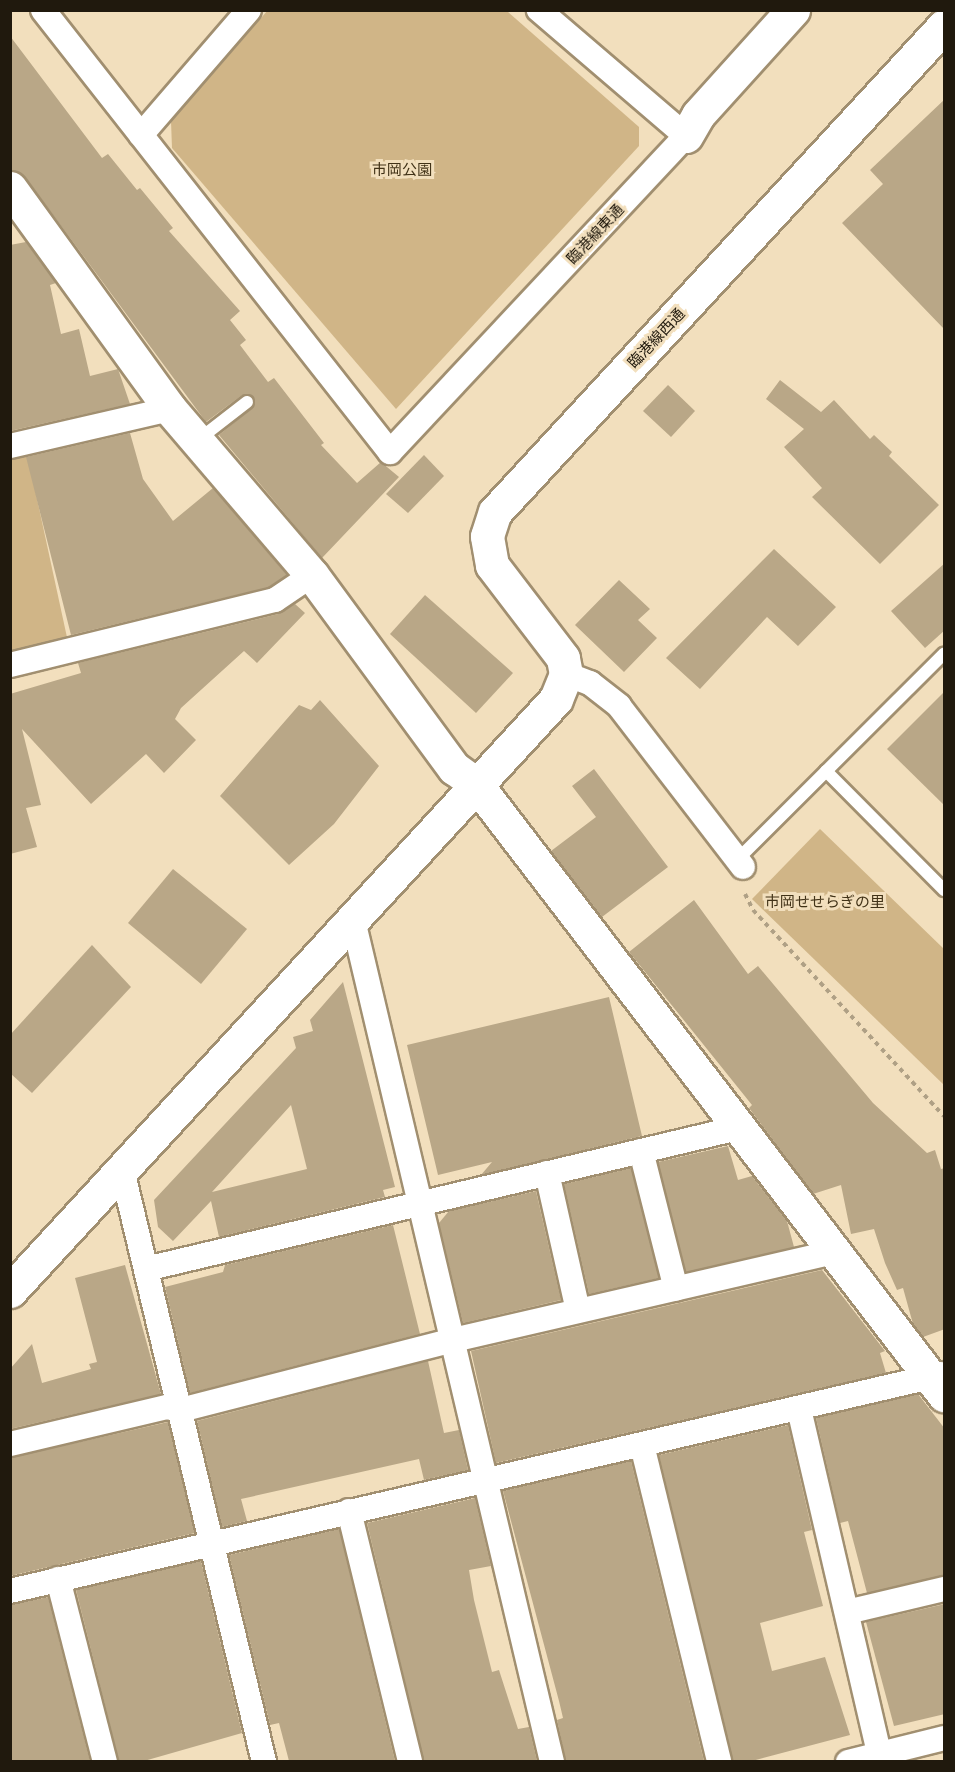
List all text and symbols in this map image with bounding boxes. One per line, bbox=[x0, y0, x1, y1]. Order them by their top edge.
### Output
park label: 市岡公園 bbox=[372, 161, 432, 179]
street label: 臨港線東通 bbox=[563, 200, 627, 268]
street label: 臨港線西通 bbox=[624, 304, 688, 372]
park label: 市岡せせらぎの里 bbox=[765, 893, 885, 911]

